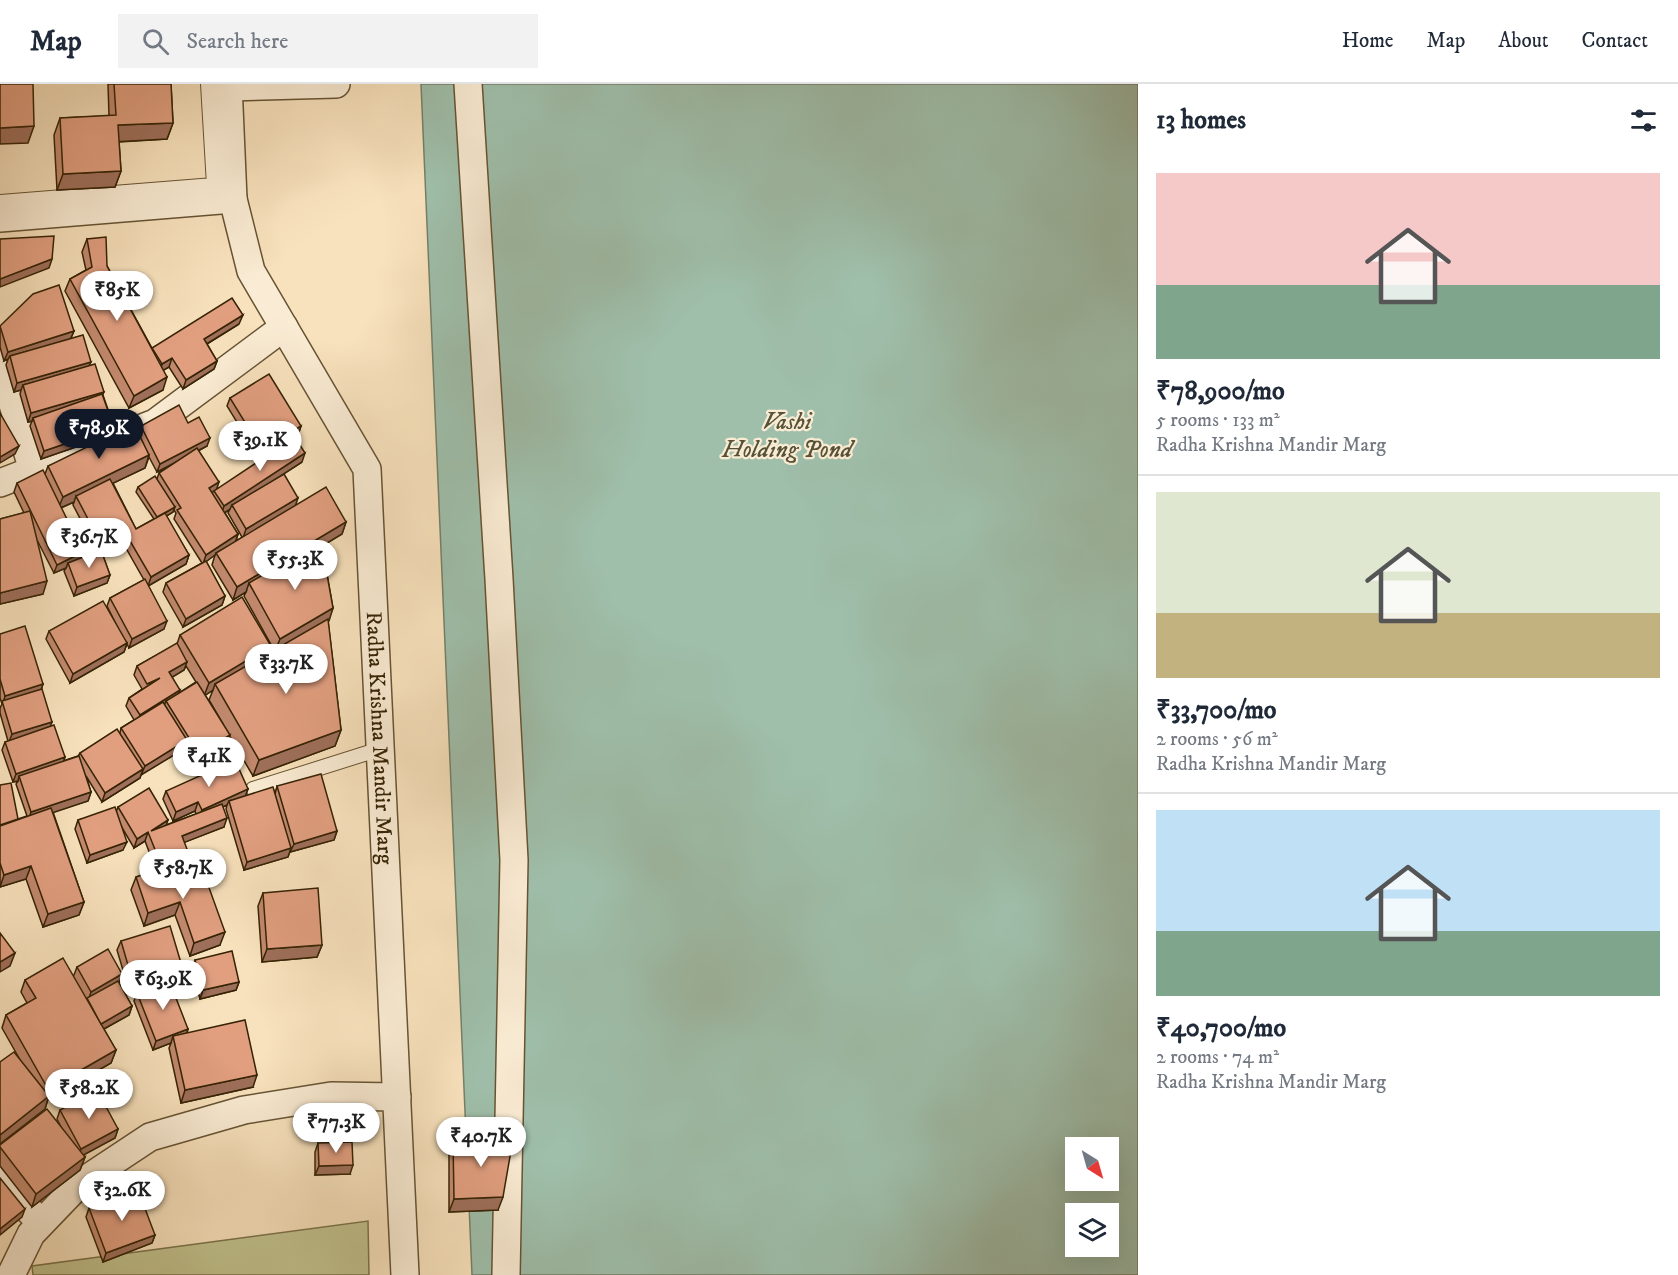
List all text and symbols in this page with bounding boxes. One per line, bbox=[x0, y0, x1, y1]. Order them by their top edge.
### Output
search box bbox=[118, 14, 538, 68]
text: Map bbox=[30, 24, 82, 59]
icon: search bbox=[139, 25, 172, 58]
text: Search here bbox=[187, 28, 288, 55]
text: Home bbox=[1342, 28, 1394, 54]
text: Map bbox=[1427, 28, 1465, 54]
text: About bbox=[1498, 28, 1549, 54]
text: Contact bbox=[1582, 28, 1648, 54]
text: 13 homes bbox=[1156, 104, 1246, 137]
icon: filters bbox=[1627, 104, 1660, 137]
icon: home bbox=[1354, 212, 1462, 320]
pin: ₹85K bbox=[81, 271, 153, 322]
text: ₹85K bbox=[94, 278, 140, 303]
text: ₹78,900/mo bbox=[1156, 375, 1285, 408]
water label: Vashi Holding Pond bbox=[721, 407, 856, 465]
text: 5 rooms · 133 m² bbox=[1156, 408, 1280, 433]
pin: ₹78.9K bbox=[50, 409, 148, 460]
text: ₹78.9K bbox=[69, 416, 129, 441]
pin: ₹39.1K bbox=[211, 421, 309, 472]
text: ₹39.1K bbox=[232, 428, 288, 453]
text: Radha Krishna Mandir Marg bbox=[1156, 433, 1386, 458]
pin: ₹36.7K bbox=[40, 518, 138, 569]
text: ₹36.7K bbox=[60, 525, 118, 550]
icon: home bbox=[1354, 531, 1462, 639]
pin: ₹55.3K bbox=[246, 540, 344, 591]
text: ₹55.3K bbox=[267, 547, 323, 572]
street label: Radha Krishna Mandir Marg bbox=[360, 611, 399, 865]
pin: ₹33.7K bbox=[237, 644, 335, 695]
text: ₹33.7K bbox=[259, 651, 313, 676]
text: ₹33,700/mo bbox=[1156, 694, 1276, 727]
text: 2 rooms · 56 m² bbox=[1156, 727, 1278, 752]
pin: ₹41K bbox=[173, 737, 245, 788]
text: ₹41K bbox=[187, 744, 231, 769]
text: Radha Krishna Mandir Marg bbox=[1156, 752, 1386, 777]
pin: ₹58.7K bbox=[134, 849, 232, 900]
icon: home bbox=[1354, 849, 1462, 957]
text: ₹58.7K bbox=[153, 856, 213, 881]
pin: ₹63.9K bbox=[114, 960, 212, 1011]
text: ₹63.9K bbox=[134, 967, 192, 992]
text: ₹40,700/mo bbox=[1156, 1012, 1286, 1045]
text: 2 rooms · 74 m² bbox=[1156, 1045, 1279, 1070]
pin: ₹58.2K bbox=[40, 1069, 138, 1120]
text: Radha Krishna Mandir Marg bbox=[1156, 1070, 1386, 1095]
text: ₹58.2K bbox=[59, 1076, 119, 1101]
pin: ₹77.3K bbox=[287, 1103, 385, 1154]
text: ₹77.3K bbox=[307, 1110, 365, 1135]
pin: ₹40.7K bbox=[432, 1117, 530, 1168]
text: ₹40.7K bbox=[450, 1124, 512, 1149]
north arrow bbox=[1065, 1137, 1119, 1191]
map controls bbox=[1065, 1137, 1119, 1257]
pin: ₹32.6K bbox=[73, 1171, 171, 1222]
text: ₹32.6K bbox=[93, 1178, 151, 1203]
button: layers bbox=[1065, 1203, 1119, 1257]

